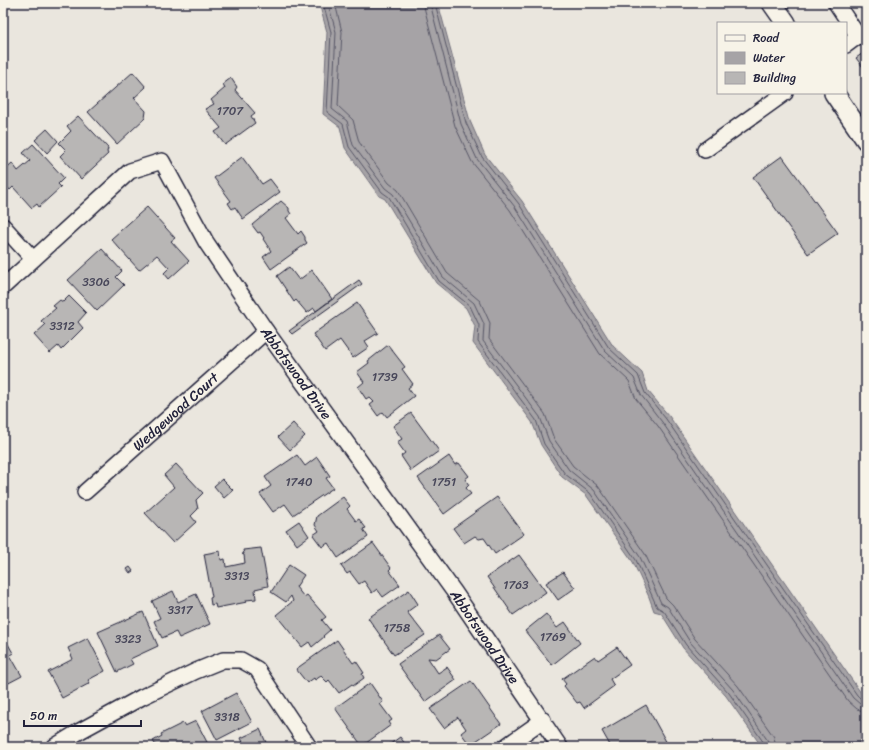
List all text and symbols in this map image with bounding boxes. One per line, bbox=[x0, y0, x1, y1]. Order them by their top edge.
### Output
legend bbox=[717, 22, 847, 94]
text: Road bbox=[753, 27, 780, 49]
text: Water bbox=[753, 47, 786, 69]
text: Building bbox=[753, 67, 796, 89]
house number: 1707 bbox=[217, 100, 244, 122]
house number: 3306 bbox=[82, 271, 110, 293]
house number: 3312 bbox=[49, 315, 75, 337]
street label: Abbotswood Drive bbox=[253, 320, 339, 425]
street label: Wedgewood Court bbox=[126, 365, 226, 457]
house number: 1739 bbox=[372, 366, 398, 388]
house number: 1740 bbox=[285, 471, 313, 493]
house number: 1751 bbox=[432, 471, 456, 493]
house number: 3313 bbox=[225, 565, 250, 587]
house number: 1763 bbox=[503, 574, 529, 596]
street label: Abbotswood Drive bbox=[443, 583, 526, 689]
house number: 3317 bbox=[167, 599, 194, 621]
house number: 1758 bbox=[384, 617, 410, 639]
house number: 1769 bbox=[540, 626, 566, 648]
house number: 3323 bbox=[115, 628, 142, 650]
scale bar bbox=[24, 702, 141, 728]
text: 50 m bbox=[30, 705, 57, 727]
house number: 3318 bbox=[214, 706, 240, 728]

